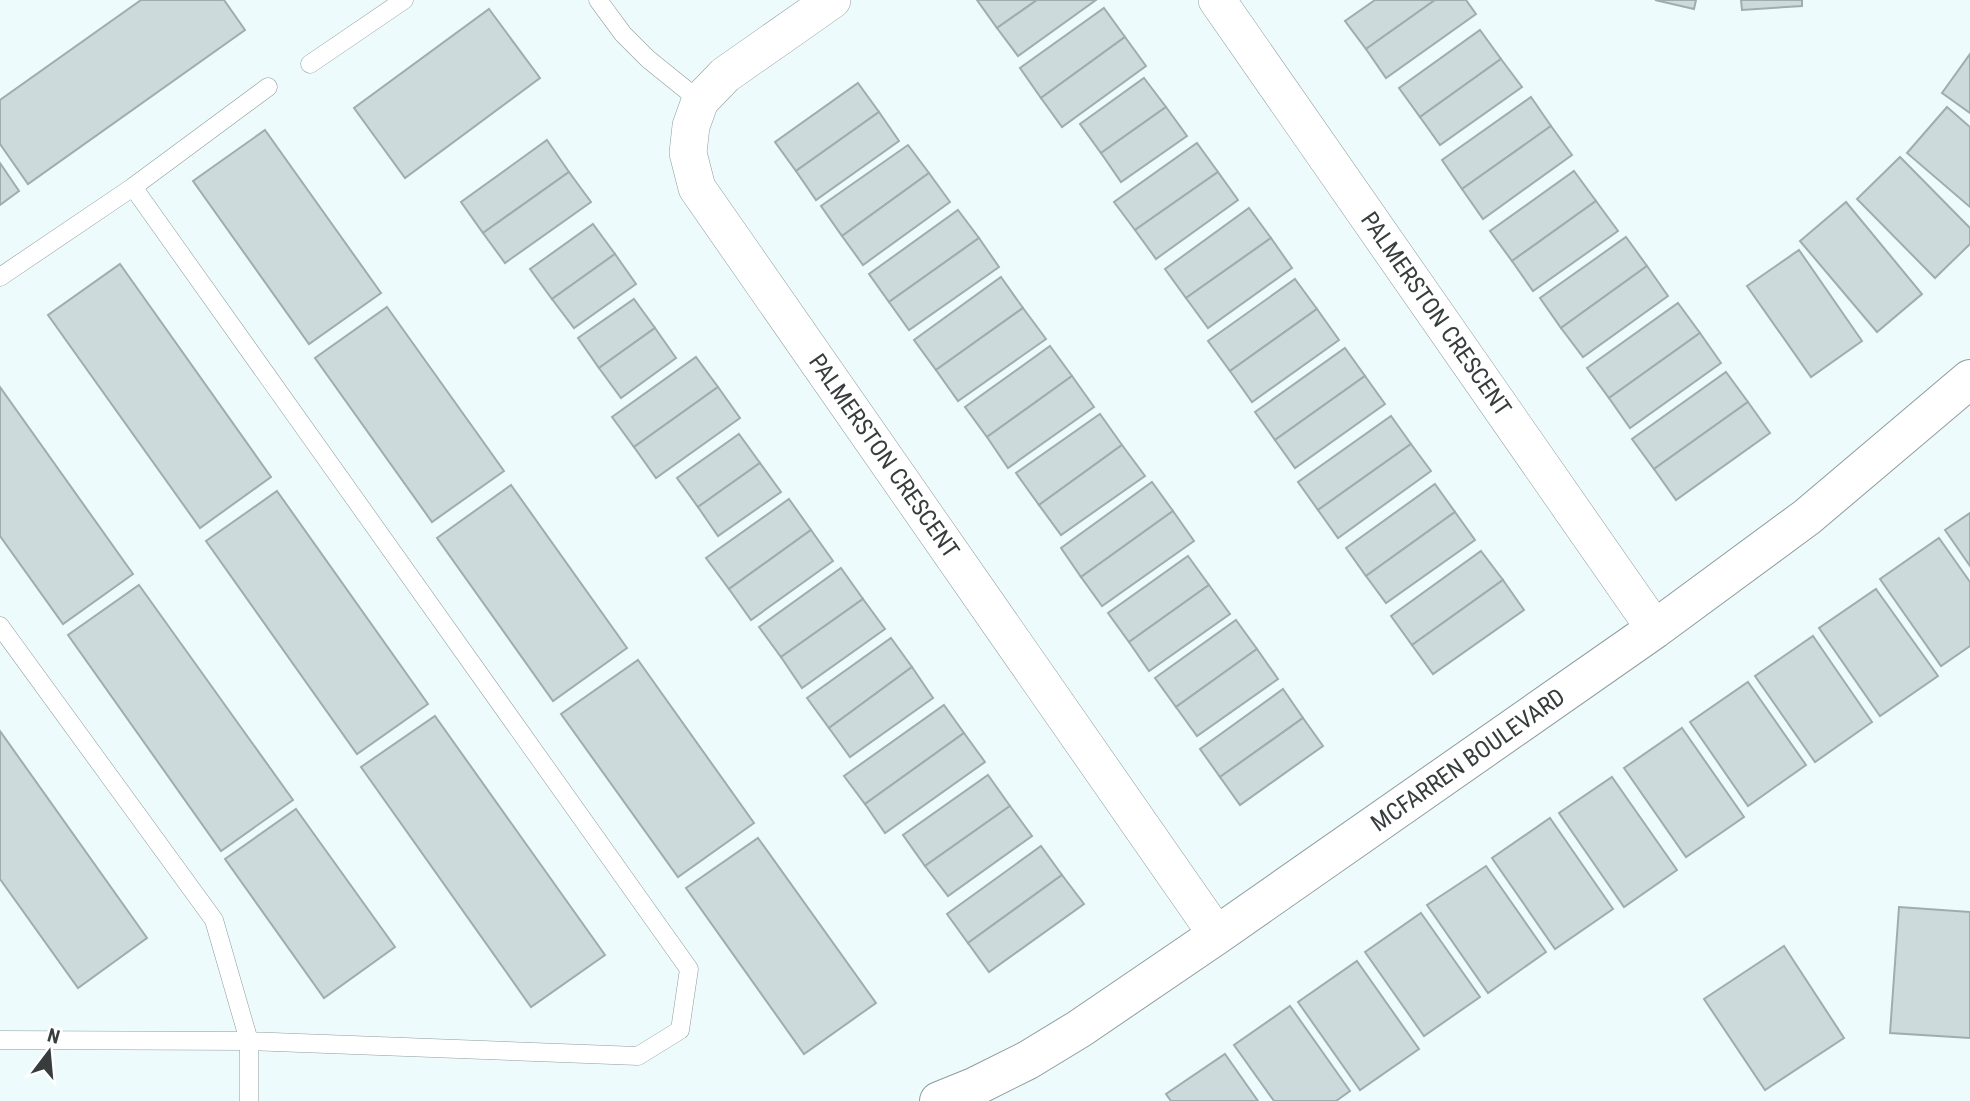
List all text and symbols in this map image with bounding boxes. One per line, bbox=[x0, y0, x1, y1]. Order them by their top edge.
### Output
street label: PALMERSTON CRESCENT bbox=[1355, 207, 1517, 421]
street label: PALMERSTON CRESCENT bbox=[803, 349, 965, 563]
street label: MCFARREN BOULEVARD bbox=[1366, 683, 1570, 837]
north arrow bbox=[14, 1017, 84, 1087]
text: N bbox=[45, 1023, 62, 1049]

